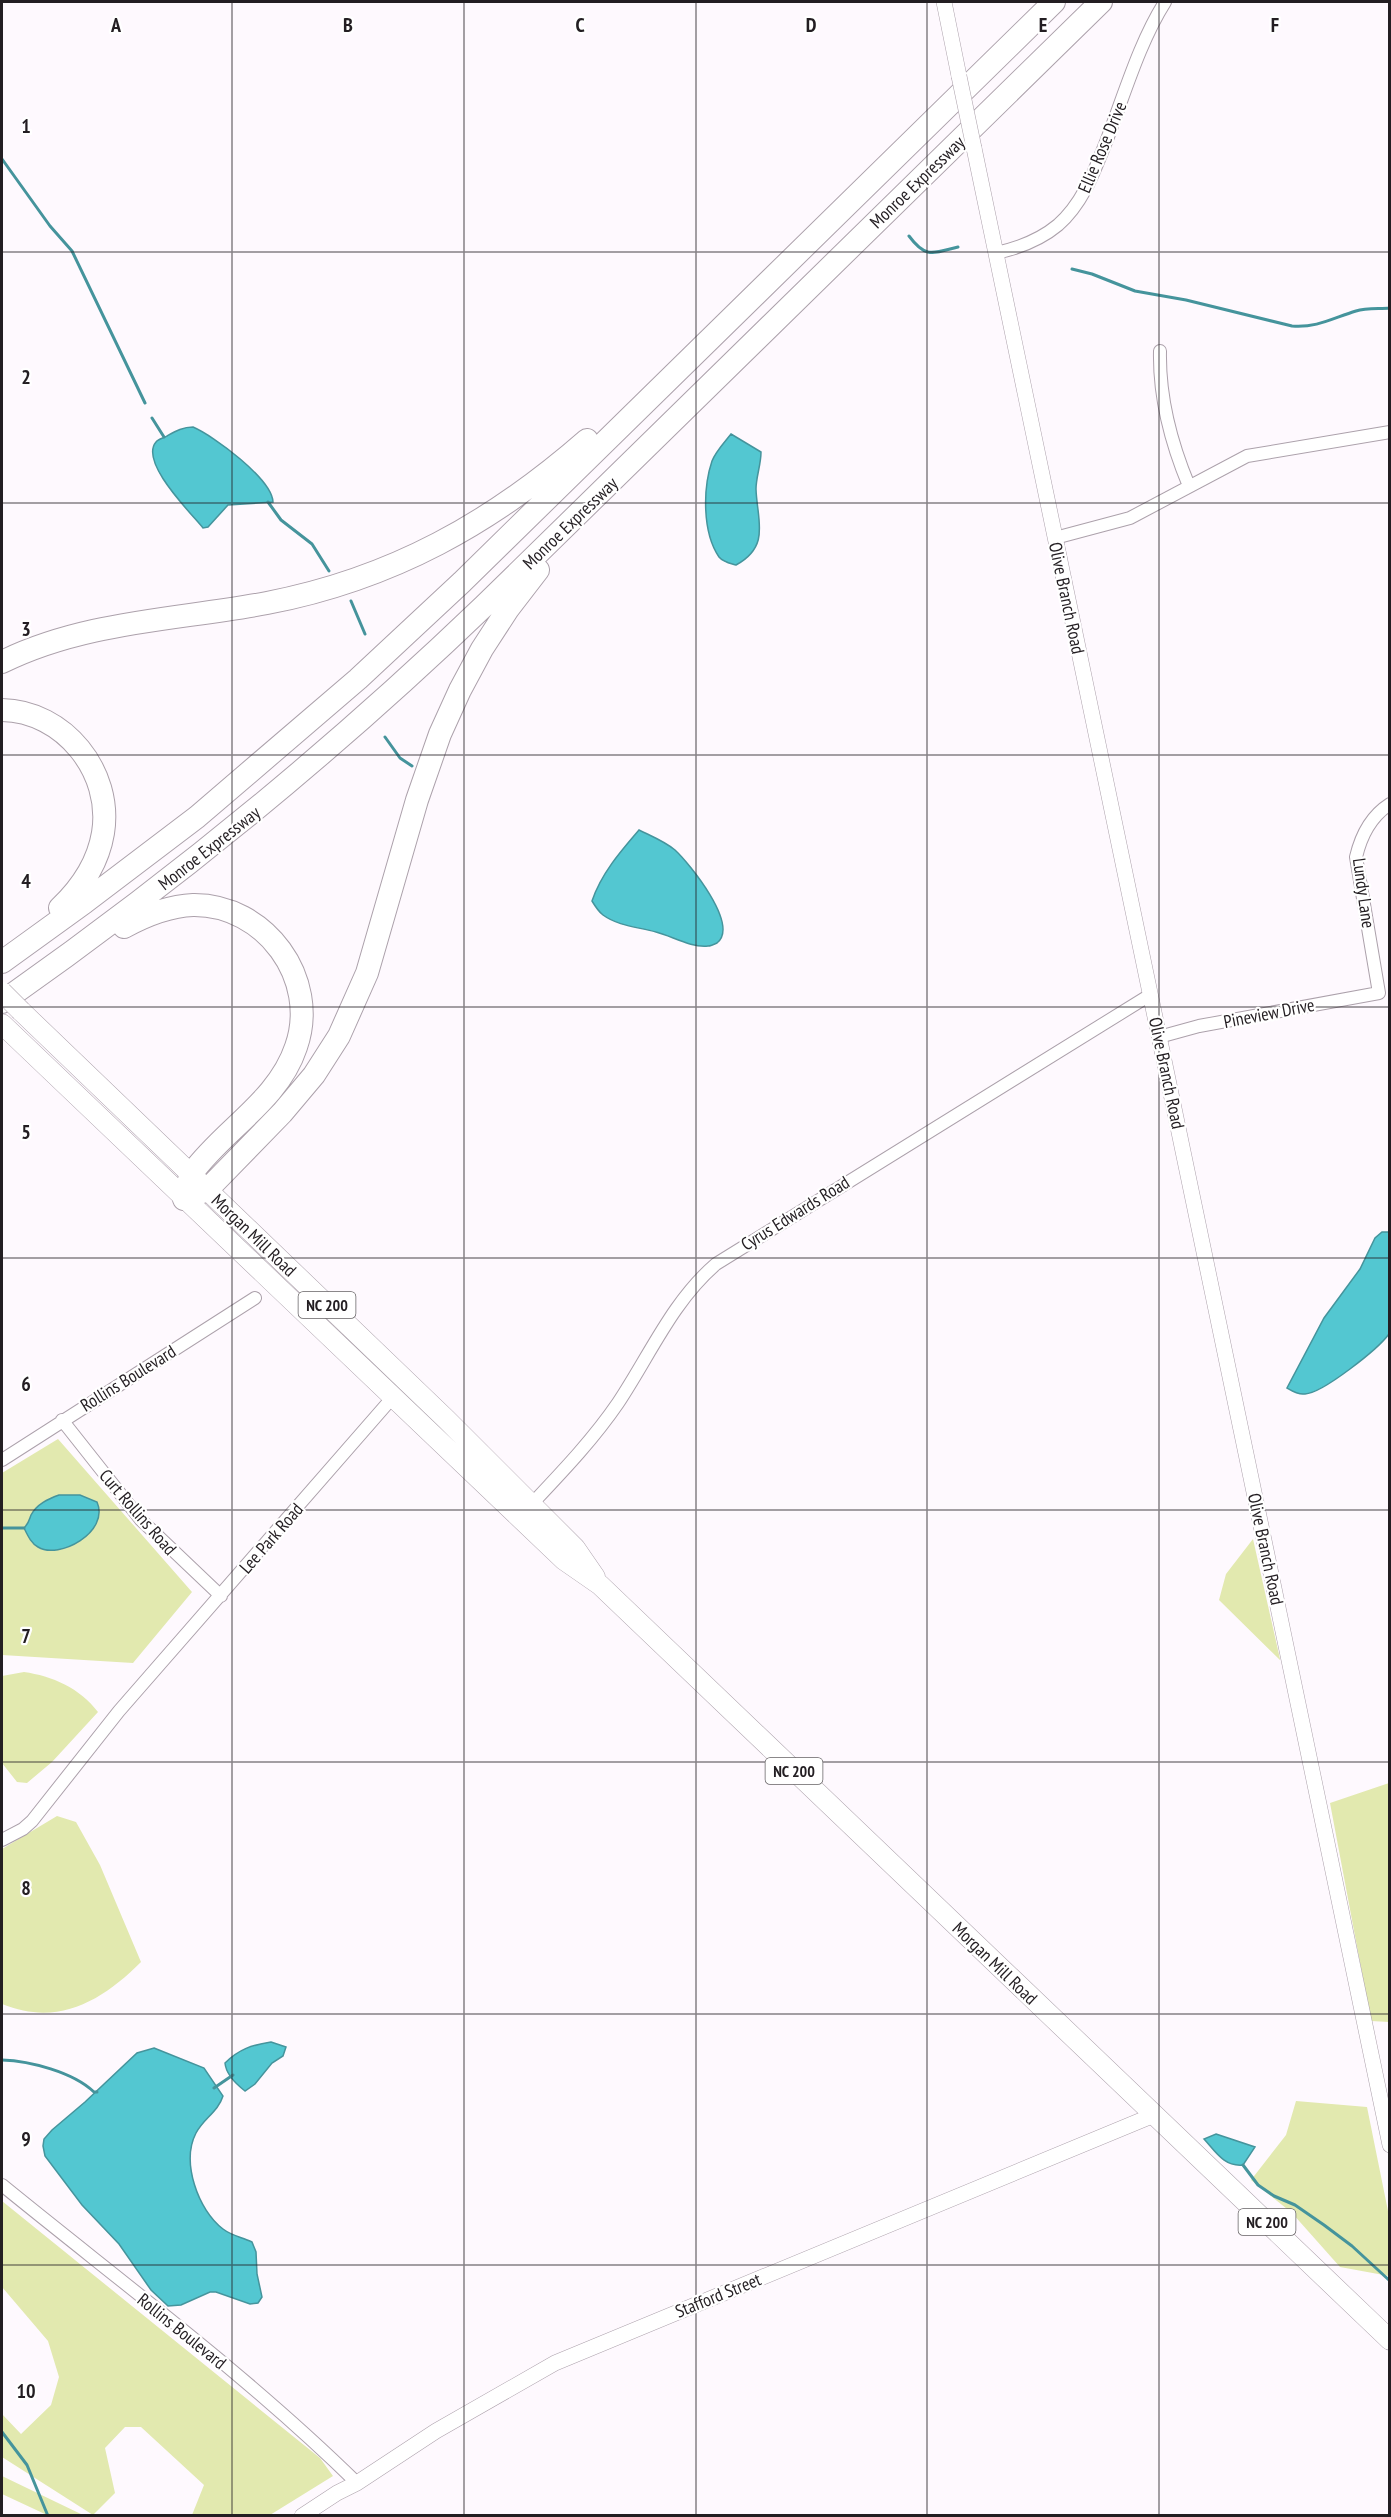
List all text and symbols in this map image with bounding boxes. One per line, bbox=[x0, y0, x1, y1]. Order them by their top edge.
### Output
text: A bbox=[110, 12, 122, 38]
text: B bbox=[343, 12, 353, 38]
text: C bbox=[575, 12, 585, 38]
text: D bbox=[806, 12, 817, 38]
text: E bbox=[1039, 12, 1047, 38]
text: F bbox=[1271, 12, 1279, 38]
street label: Ellie Rose Drive bbox=[1072, 98, 1132, 196]
text: 1 bbox=[21, 113, 31, 139]
street label: Monroe Expressway bbox=[865, 131, 969, 233]
text: 2 bbox=[21, 364, 31, 390]
street label: Monroe Expressway bbox=[518, 472, 622, 574]
street label: Olive Branch Road bbox=[1044, 540, 1090, 656]
text: 3 bbox=[21, 616, 31, 642]
street label: Monroe Expressway bbox=[153, 801, 265, 895]
street label: Lundy Lane bbox=[1348, 856, 1380, 930]
text: 4 bbox=[21, 868, 31, 894]
street label: Pineview Drive bbox=[1222, 993, 1316, 1033]
street label: Olive Branch Road bbox=[1144, 1015, 1190, 1131]
text: 5 bbox=[21, 1119, 31, 1145]
street label: Cyrus Edwards Road bbox=[736, 1170, 854, 1256]
street label: Morgan Mill Road bbox=[207, 1189, 301, 1281]
road number: NC 200 bbox=[298, 1292, 356, 1318]
street label: Rollins Boulevard bbox=[76, 1340, 180, 1416]
text: 6 bbox=[21, 1371, 31, 1397]
street label: Curt Rollins Road bbox=[94, 1464, 182, 1560]
street label: Olive Branch Road bbox=[1243, 1491, 1289, 1607]
street label: Lee Park Road bbox=[234, 1498, 308, 1578]
text: 7 bbox=[21, 1623, 31, 1649]
road number: NC 200 bbox=[766, 1758, 822, 1784]
text: 8 bbox=[21, 1875, 31, 1901]
street label: Morgan Mill Road bbox=[948, 1917, 1042, 2009]
text: 9 bbox=[21, 2126, 31, 2152]
road number: NC 200 bbox=[1238, 2209, 1296, 2235]
street label: Stafford Street bbox=[672, 2267, 764, 2323]
street label: Rollins Boulevard bbox=[133, 2288, 231, 2374]
text: 10 bbox=[16, 2378, 36, 2404]

